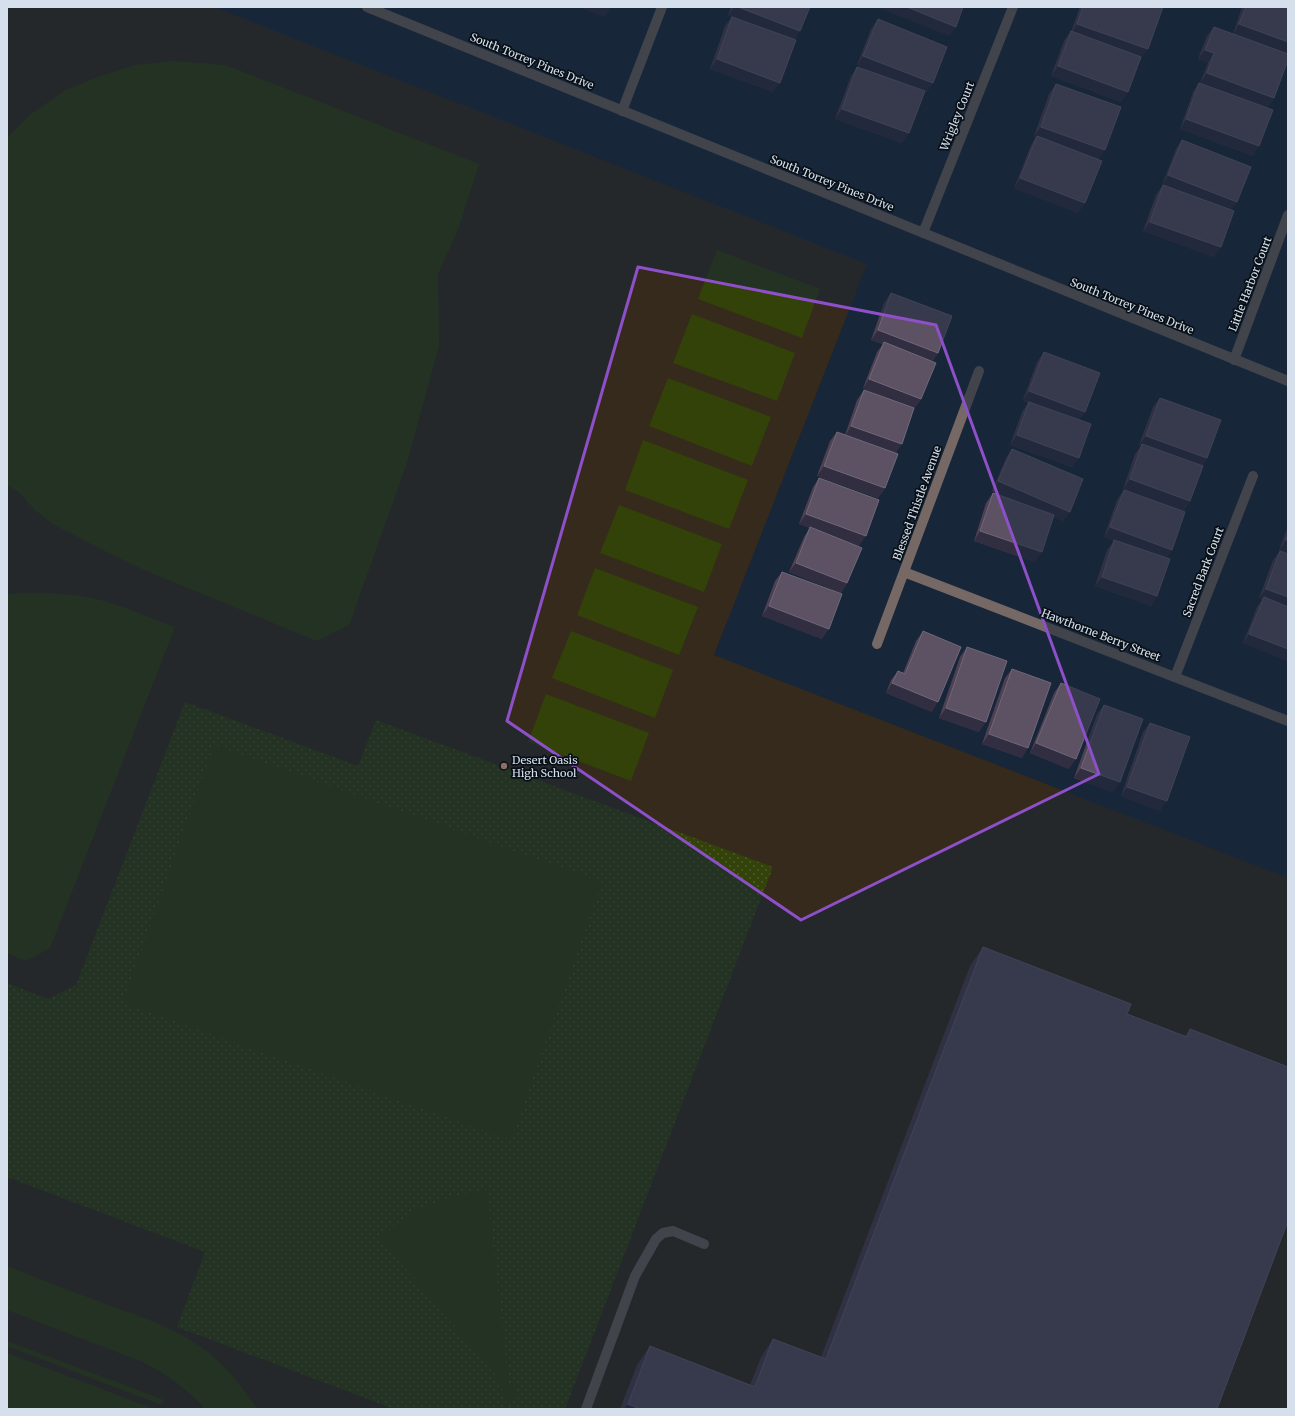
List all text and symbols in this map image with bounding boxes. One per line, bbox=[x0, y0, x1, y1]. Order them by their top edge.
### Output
street label: South Torrey Pines Drive bbox=[468, 30, 596, 92]
street label: Wrigley Court bbox=[936, 79, 977, 154]
street label: South Torrey Pines Drive bbox=[768, 152, 896, 214]
street label: Little Harbor Court bbox=[1225, 234, 1275, 333]
street label: South Torrey Pines Drive bbox=[1068, 275, 1196, 337]
street label: Blessed Thistle Avenue bbox=[890, 444, 944, 562]
street label: Sacred Bark Court bbox=[1179, 524, 1227, 619]
street label: Hawthorne Berry Street bbox=[1039, 606, 1163, 664]
place label: Desert Oasis High School bbox=[512, 753, 578, 780]
marker: Desert Oasis High School bbox=[499, 761, 509, 771]

